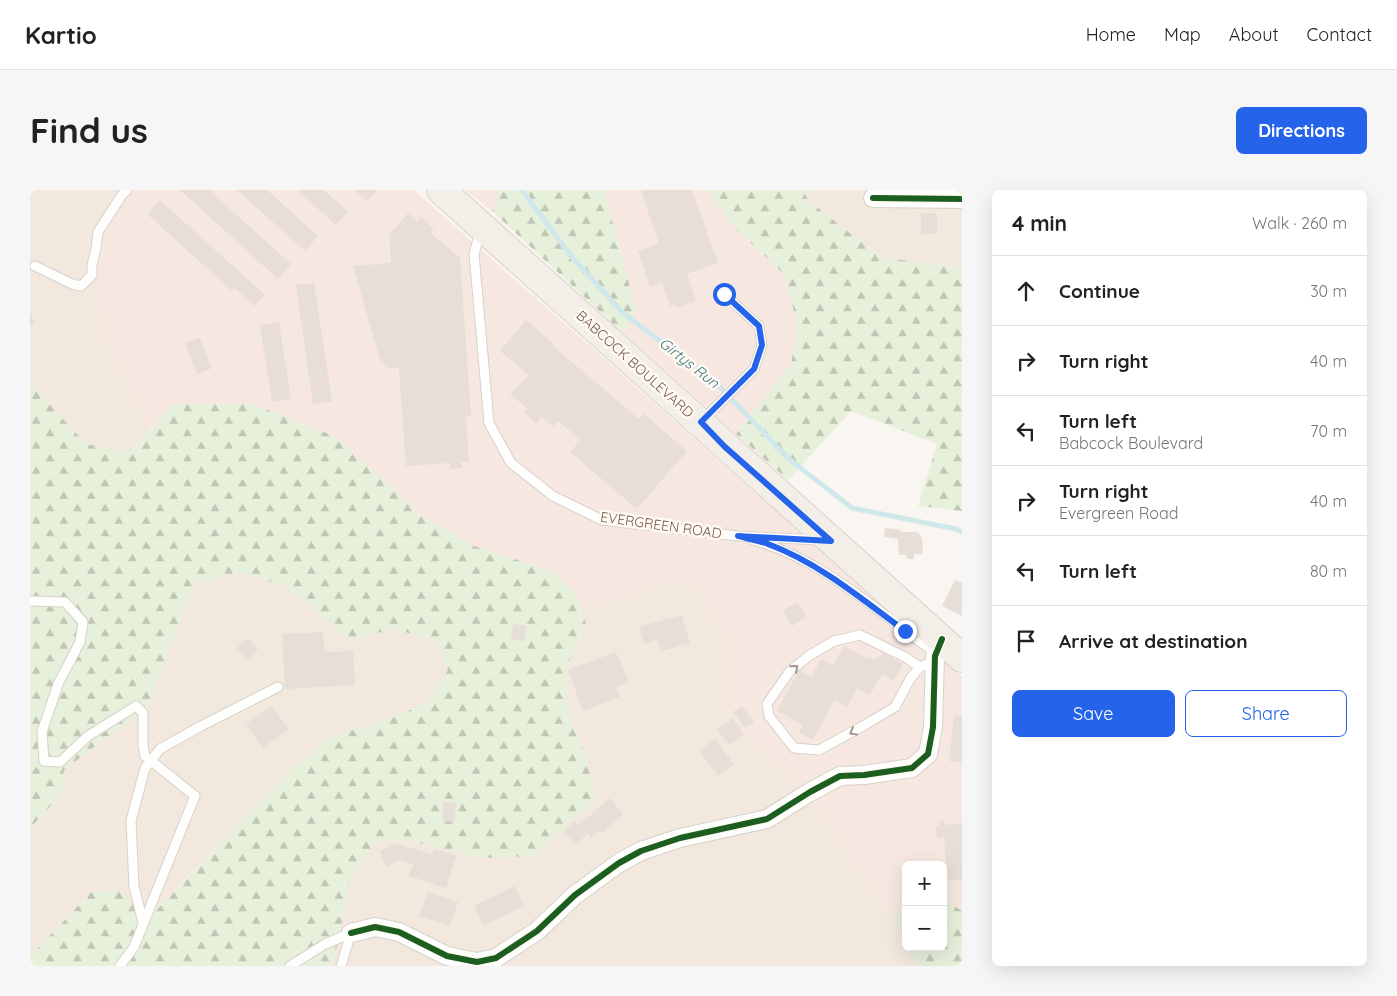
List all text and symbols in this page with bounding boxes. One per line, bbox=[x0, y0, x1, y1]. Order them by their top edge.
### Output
text: Kartio bbox=[25, 20, 97, 50]
text: Home bbox=[1086, 23, 1136, 46]
text: Map bbox=[1164, 23, 1201, 46]
text: About bbox=[1229, 23, 1279, 46]
text: Contact bbox=[1307, 23, 1372, 46]
button: Directions bbox=[1236, 107, 1367, 154]
text: Find us bbox=[30, 108, 148, 152]
text: 4 min bbox=[1012, 210, 1067, 236]
text: Walk · 260 m bbox=[1252, 213, 1347, 233]
icon: ahead bbox=[1012, 277, 1040, 305]
text: Continue bbox=[1059, 279, 1140, 303]
text: 30 m bbox=[1310, 281, 1347, 301]
route start bbox=[713, 283, 736, 306]
street label: BABCOCK BOULEVARD bbox=[572, 306, 698, 422]
water label: Girtys Run bbox=[655, 333, 723, 392]
icon: right bbox=[1012, 347, 1040, 375]
text: Turn right bbox=[1059, 349, 1148, 373]
text: 40 m bbox=[1310, 351, 1347, 371]
text: Turn left bbox=[1059, 409, 1137, 433]
icon: left bbox=[1012, 417, 1040, 445]
text: 70 m bbox=[1310, 421, 1347, 441]
text: Babcock Boulevard bbox=[1059, 433, 1203, 453]
text: Turn right bbox=[1059, 479, 1148, 503]
icon: right bbox=[1012, 487, 1040, 515]
text: 40 m bbox=[1310, 491, 1347, 511]
text: Evergreen Road bbox=[1059, 503, 1178, 523]
street label: EVERGREEN ROAD bbox=[599, 508, 723, 542]
icon: left bbox=[1012, 557, 1040, 585]
text: Turn left bbox=[1059, 559, 1137, 583]
text: 80 m bbox=[1310, 561, 1347, 581]
route end bbox=[894, 620, 917, 643]
icon: arrive bbox=[1012, 627, 1040, 655]
text: Arrive at destination bbox=[1059, 629, 1248, 653]
one-way arrow bbox=[789, 665, 798, 674]
button: Save bbox=[1012, 690, 1175, 737]
button: Share bbox=[1185, 690, 1347, 737]
one-way arrow bbox=[849, 725, 858, 735]
map controls bbox=[902, 861, 947, 951]
button: + bbox=[902, 861, 947, 906]
button: − bbox=[902, 906, 947, 951]

